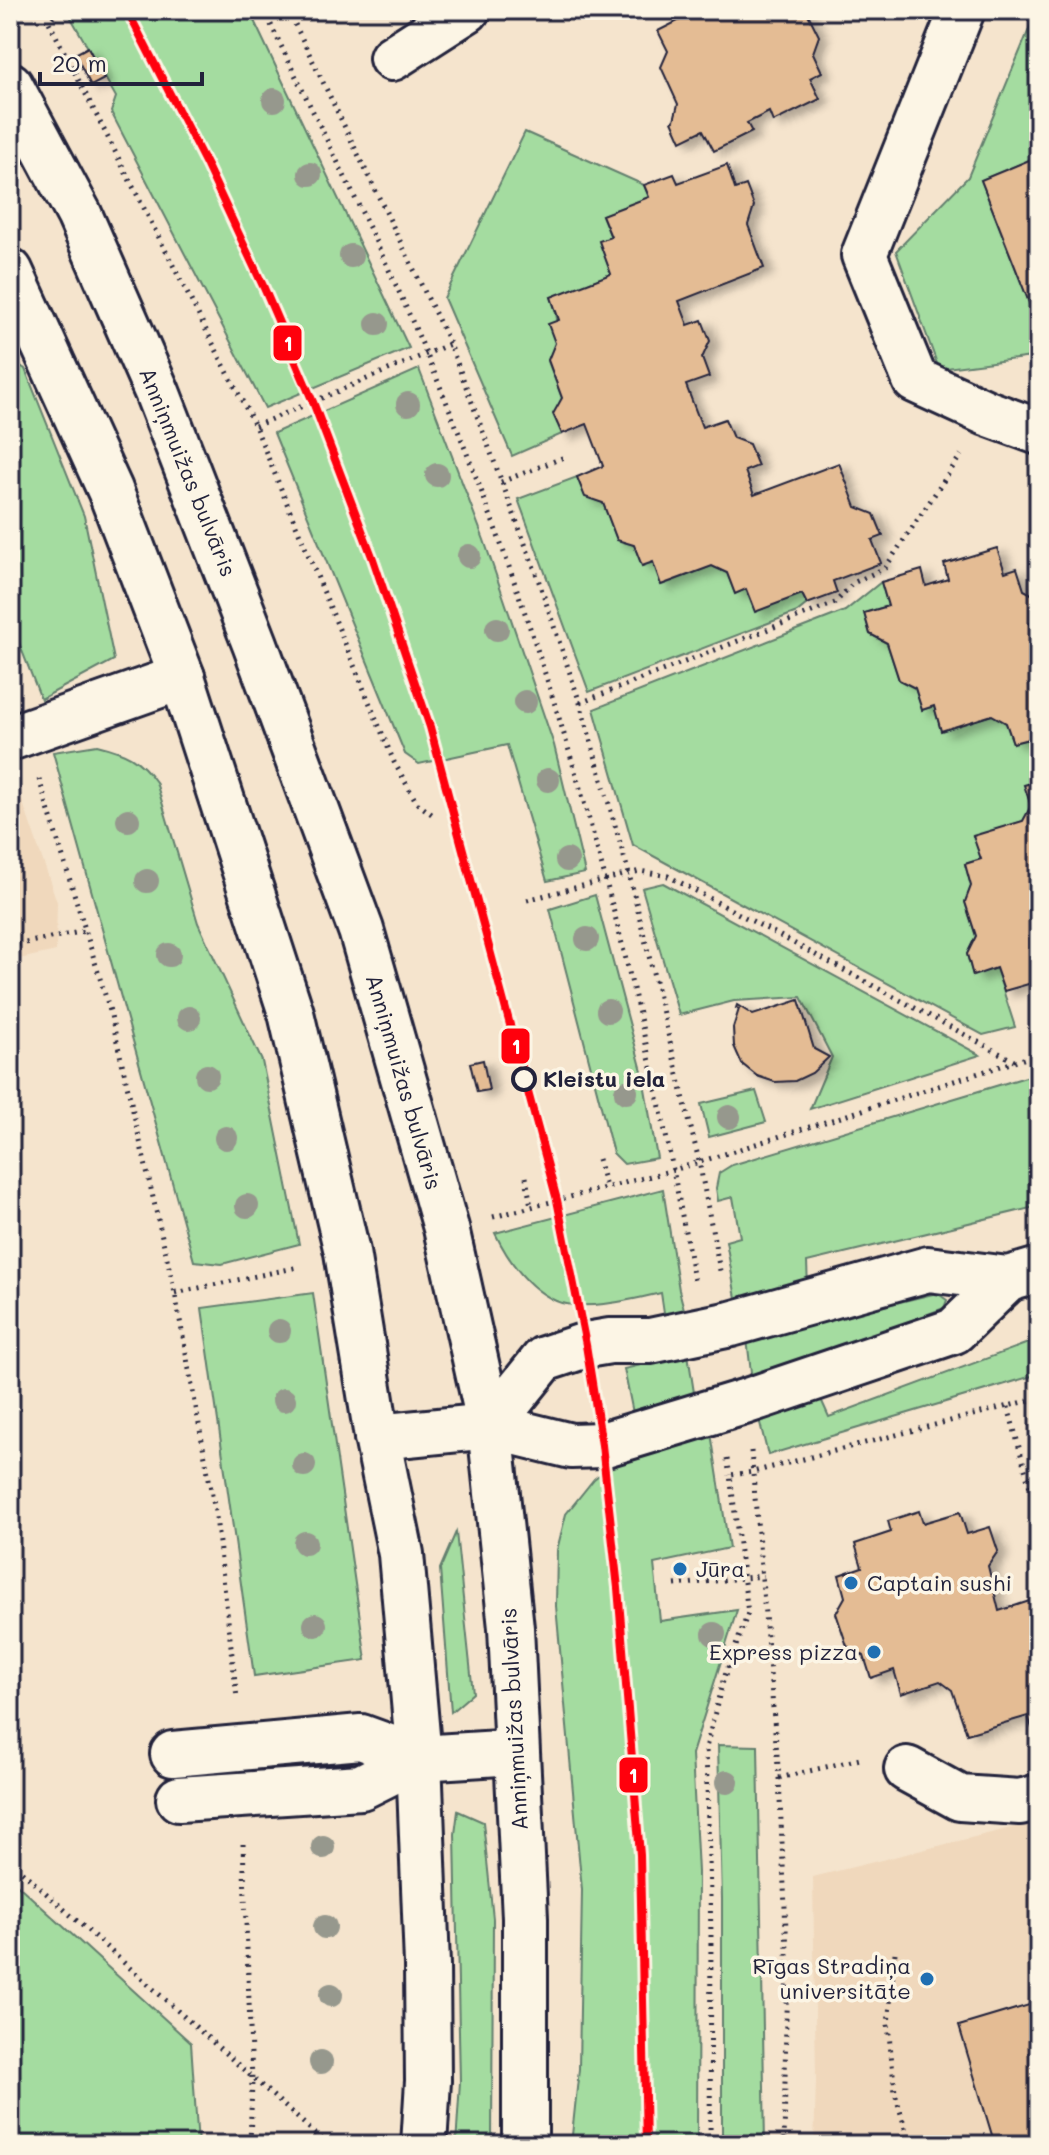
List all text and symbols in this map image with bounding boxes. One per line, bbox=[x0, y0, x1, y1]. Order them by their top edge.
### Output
scale bar bbox=[40, 36, 202, 86]
text: 20 m bbox=[52, 47, 107, 78]
line badge: 1 bbox=[272, 324, 303, 362]
text: 1 bbox=[283, 328, 293, 357]
street label: Anniņmuižas bulvāris bbox=[133, 363, 244, 581]
street label: Anniņmuižas bulvāris bbox=[360, 971, 449, 1193]
line badge: 1 bbox=[500, 1027, 531, 1065]
text: 1 bbox=[511, 1031, 521, 1060]
place label: Kleistu iela bbox=[543, 1064, 665, 1093]
marker: Kleistu iela bbox=[512, 1067, 536, 1091]
place label: Jūra bbox=[696, 1554, 745, 1583]
marker: Jūra bbox=[671, 1560, 689, 1578]
place label: Captain sushi bbox=[867, 1568, 1012, 1597]
marker: Captain sushi bbox=[842, 1574, 860, 1592]
street label: Anniņmuižas bulvāris bbox=[493, 1607, 534, 1831]
place label: Express pizza bbox=[709, 1637, 858, 1666]
marker: Express pizza bbox=[865, 1643, 883, 1661]
line badge: 1 bbox=[618, 1756, 649, 1794]
text: 1 bbox=[628, 1760, 638, 1789]
place label: Rīgas Stradiņa universitāte bbox=[752, 1951, 911, 2005]
marker: Rīgas Stradiņa universitāte bbox=[918, 1970, 936, 1988]

